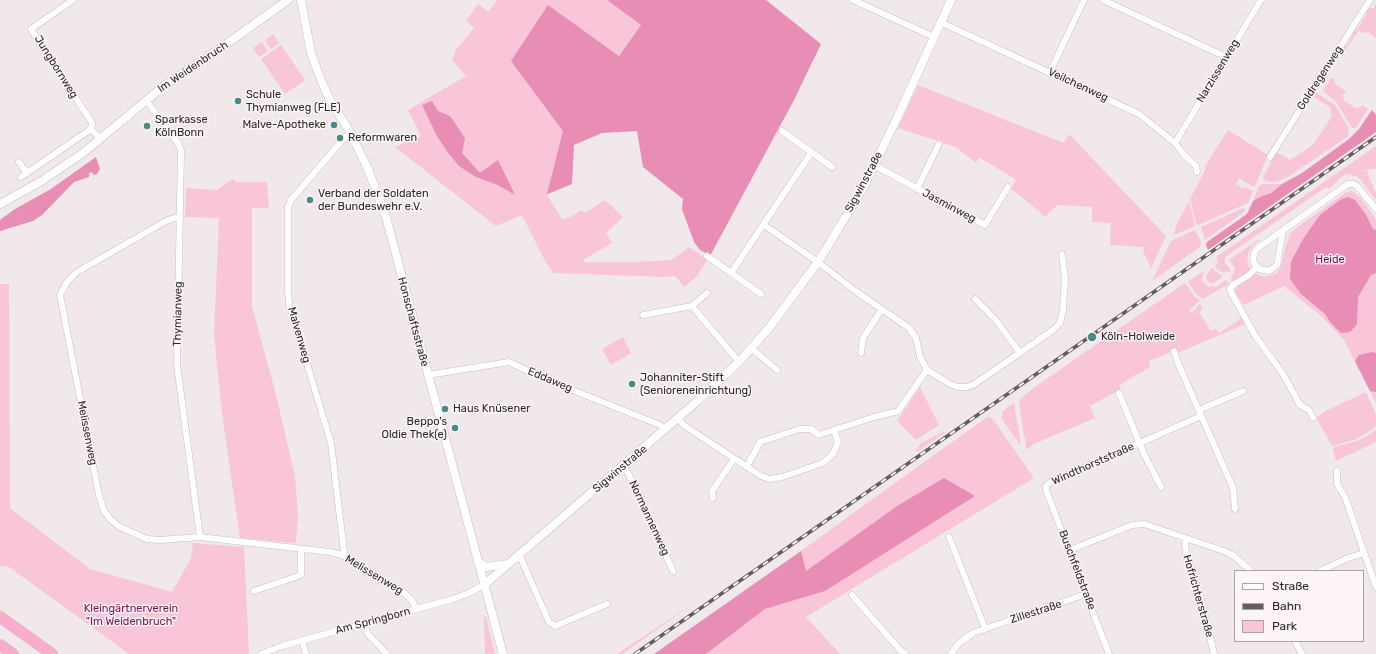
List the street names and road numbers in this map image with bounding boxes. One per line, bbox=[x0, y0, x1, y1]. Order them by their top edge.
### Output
street label: Jungbornweg bbox=[31, 33, 81, 101]
street label: Narzissenweg bbox=[1194, 37, 1242, 105]
street label: Im Weidenbruch bbox=[155, 38, 231, 96]
street label: Goldregenweg bbox=[1294, 43, 1346, 113]
street label: Veilchenweg bbox=[1046, 65, 1110, 105]
street label: Sigwinstraße bbox=[842, 149, 886, 215]
street label: Jasminweg bbox=[920, 186, 978, 226]
street label: Honschaftsstraße bbox=[395, 276, 431, 368]
street label: Thymianweg bbox=[171, 281, 185, 347]
street label: Malvenweg bbox=[285, 306, 313, 364]
street label: Eddaweg bbox=[526, 365, 574, 395]
street label: Melissenweg bbox=[74, 400, 100, 466]
street label: Windthorststraße bbox=[1050, 440, 1136, 488]
street label: Sigwinstraße bbox=[590, 442, 650, 496]
street label: Normannenweg bbox=[626, 478, 672, 558]
street label: Buschfeldstraße bbox=[1056, 528, 1098, 612]
street label: Melissenweg bbox=[342, 552, 406, 598]
street label: Hofrichterstraße bbox=[1180, 553, 1216, 639]
street label: Zillestraße bbox=[1009, 597, 1063, 627]
street label: Am Springborn bbox=[334, 605, 412, 637]

